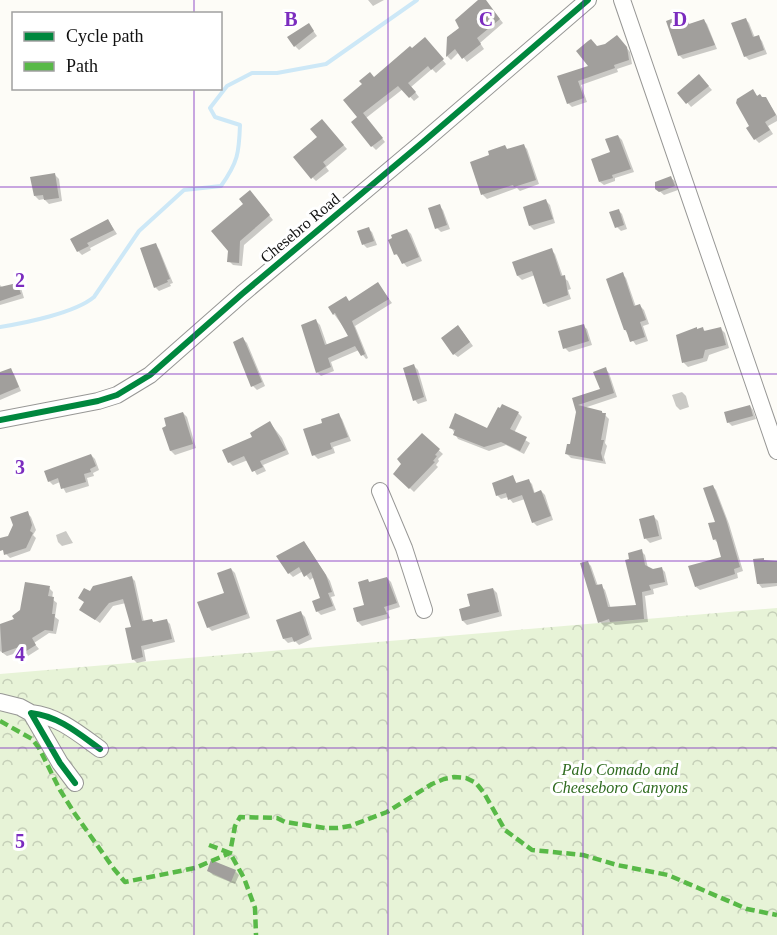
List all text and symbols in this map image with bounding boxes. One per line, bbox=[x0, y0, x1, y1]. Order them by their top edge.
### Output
text: B bbox=[284, 8, 298, 30]
text: C bbox=[479, 8, 493, 30]
text: D bbox=[673, 8, 687, 30]
legend bbox=[12, 12, 222, 90]
text: Cycle path bbox=[66, 26, 143, 46]
text: Path bbox=[66, 56, 98, 76]
street label: Chesebro Road bbox=[257, 190, 343, 266]
text: 2 bbox=[15, 269, 25, 291]
text: 3 bbox=[15, 456, 25, 478]
text: 4 bbox=[15, 643, 25, 665]
park label: Palo Comado and Cheeseboro Canyons bbox=[552, 761, 688, 797]
text: 5 bbox=[15, 830, 25, 852]

